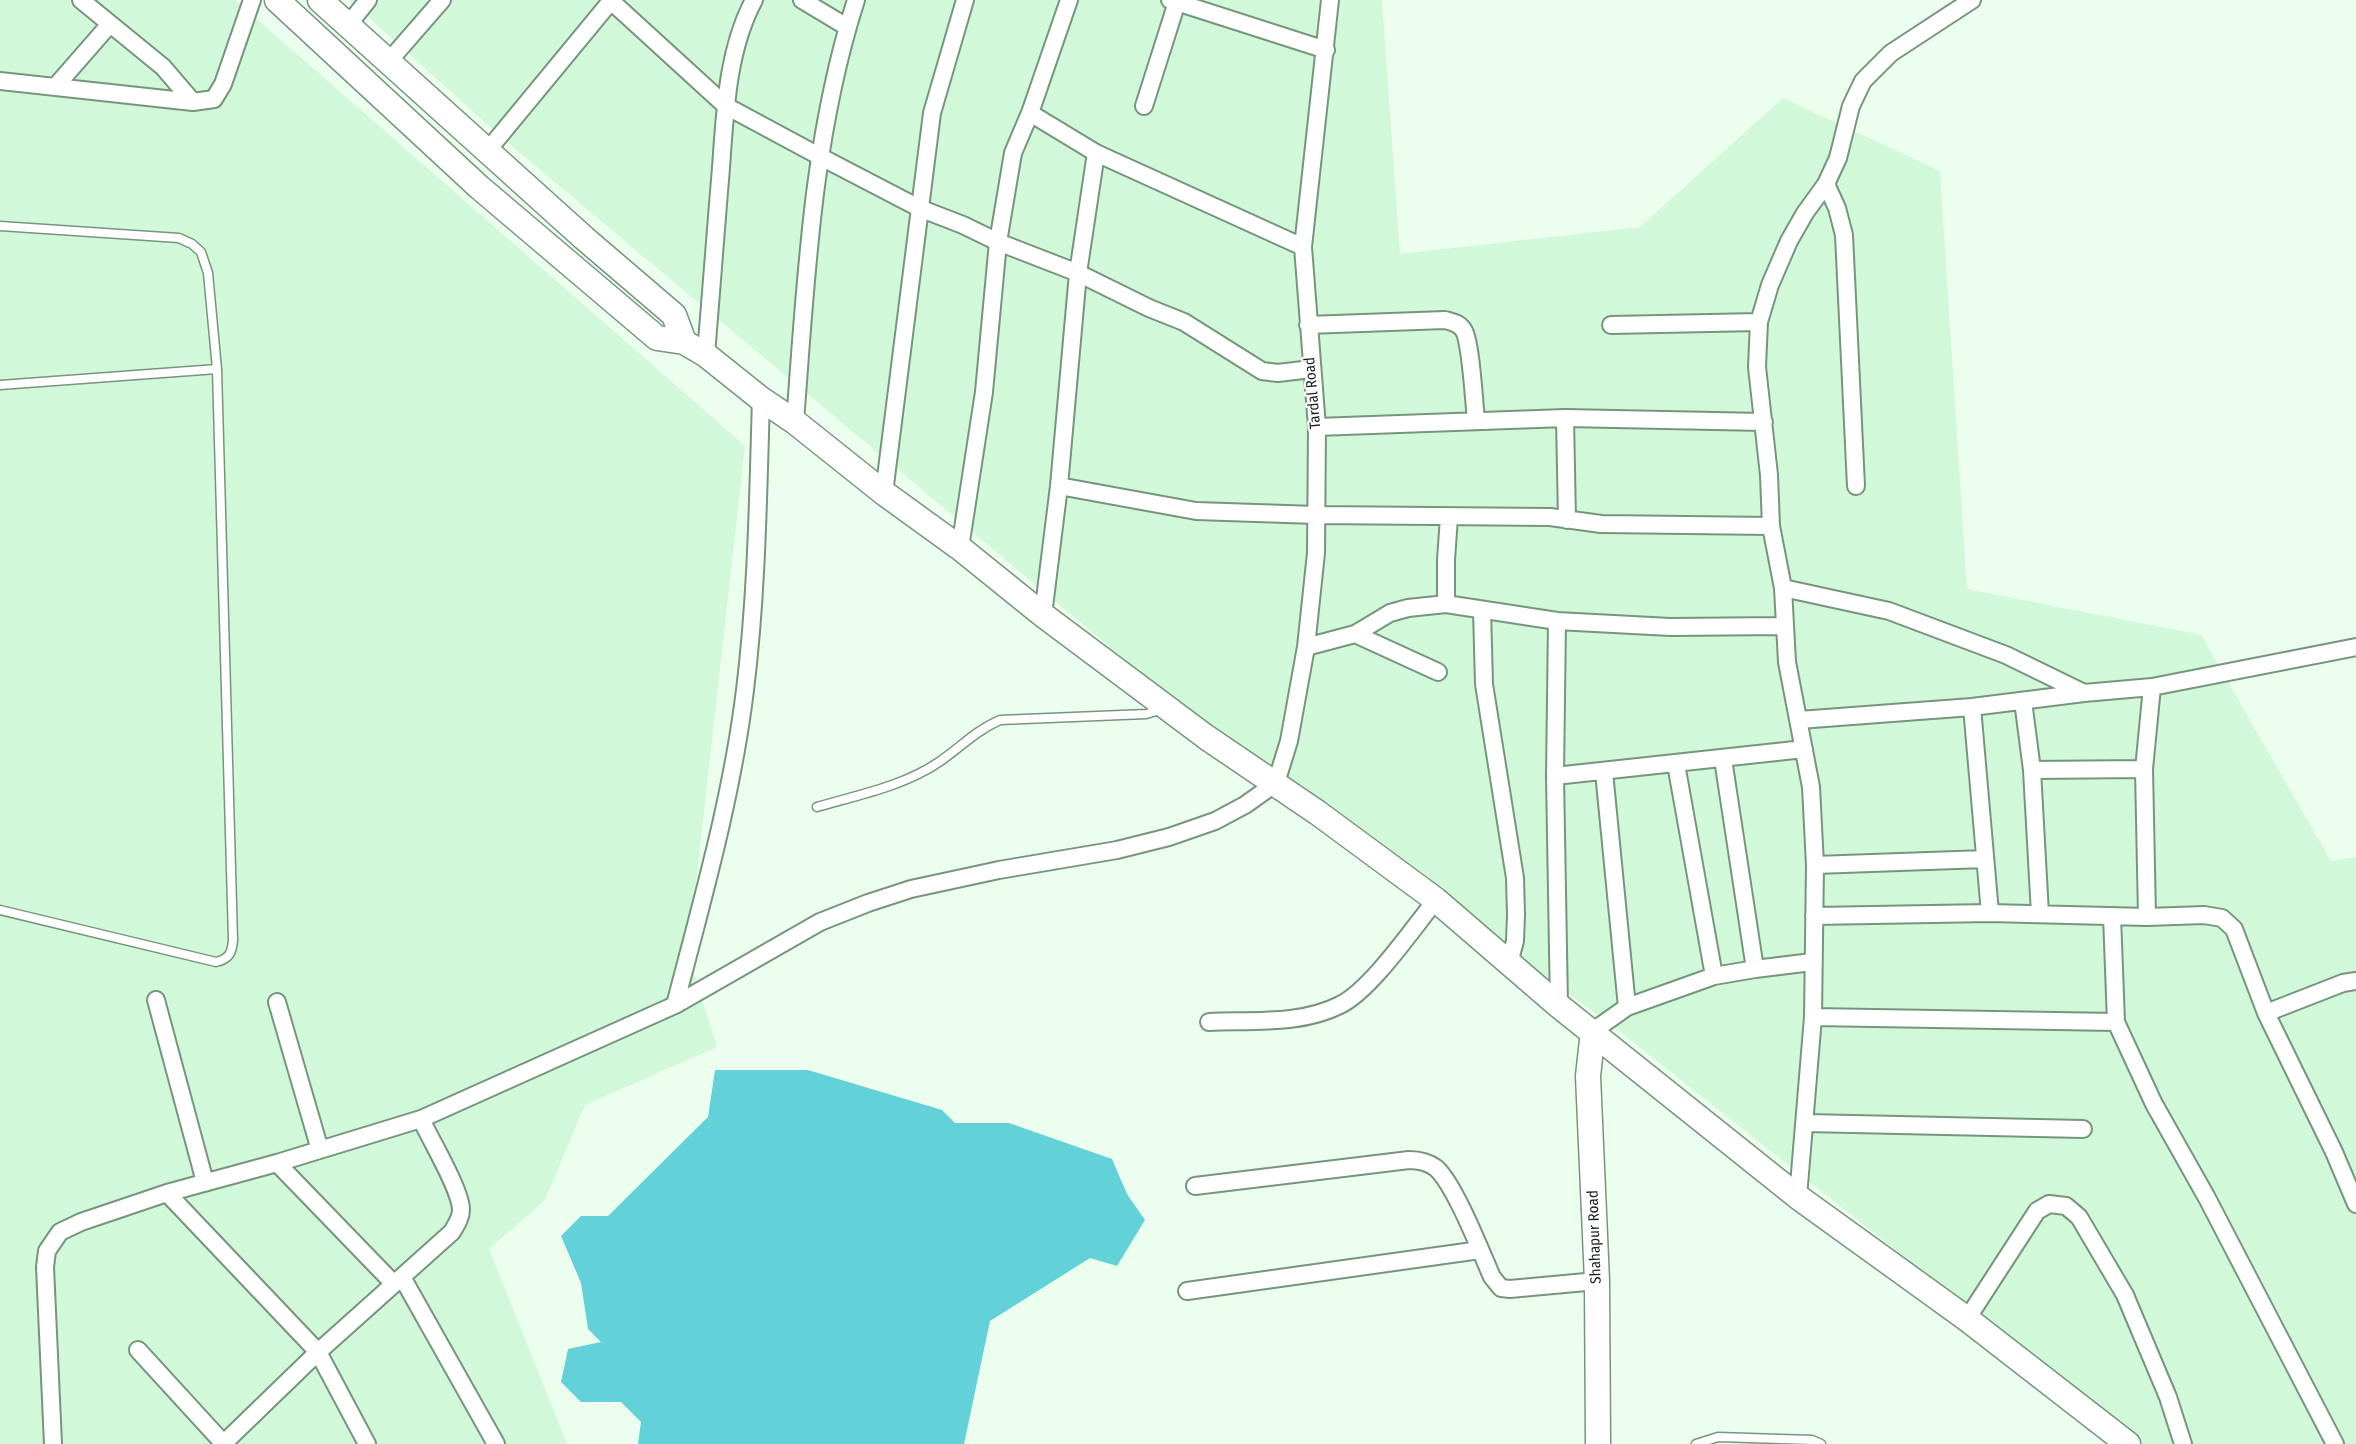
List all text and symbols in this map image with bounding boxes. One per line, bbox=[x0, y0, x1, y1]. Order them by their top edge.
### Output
street label: Tardal Road bbox=[1301, 356, 1325, 430]
street label: Shahapur Road bbox=[1584, 1190, 1606, 1284]

